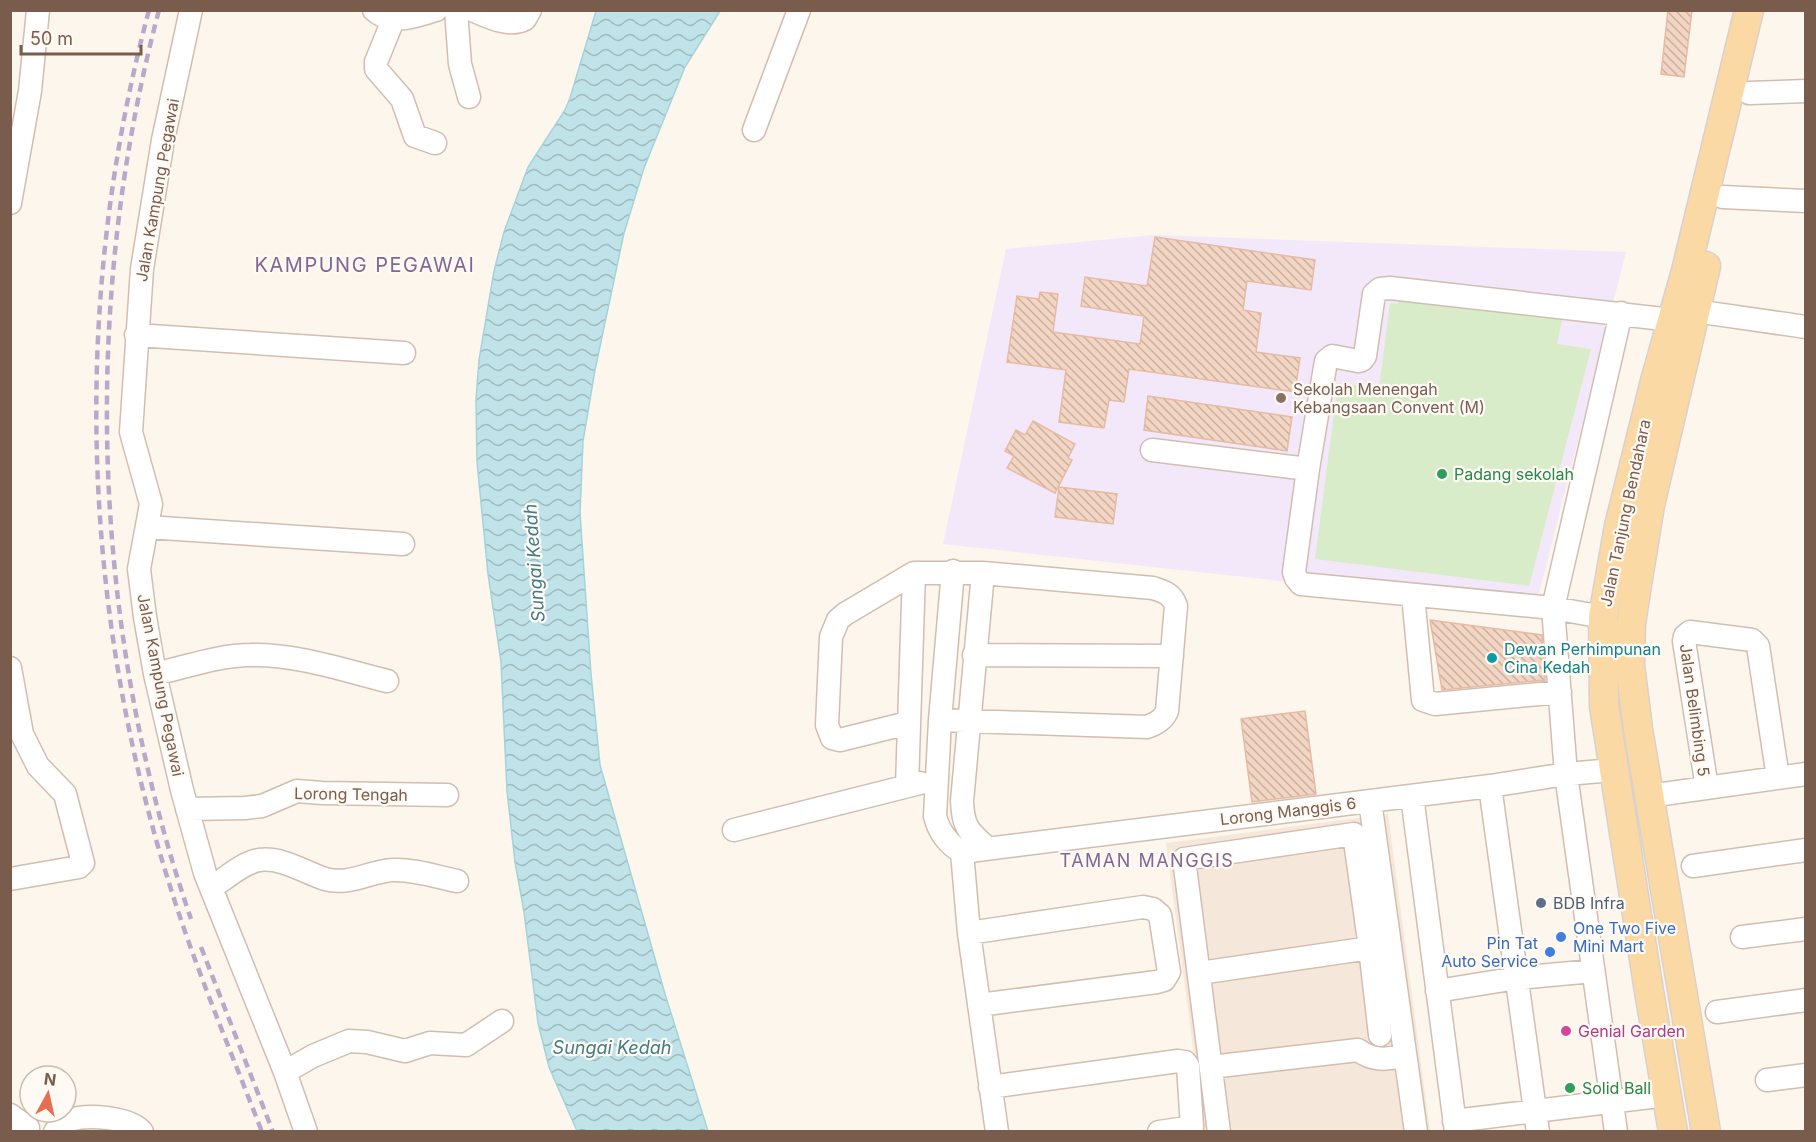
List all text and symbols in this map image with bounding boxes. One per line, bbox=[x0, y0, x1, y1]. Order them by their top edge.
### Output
scale bar bbox=[21, 18, 141, 56]
text: 50 m bbox=[30, 28, 73, 49]
street label: Jalan Kampung Pegawai bbox=[131, 97, 183, 283]
district label: KAMPUNG PEGAWAI bbox=[255, 253, 475, 277]
place label: Sekolah Menengah Kebangsaan Convent (M) bbox=[1293, 379, 1485, 417]
marker: Sekolah Menengah Kebangsaan Convent (M) bbox=[1274, 391, 1288, 405]
street label: Jalan Tanjung Bendahara bbox=[1595, 417, 1655, 609]
place label: Padang sekolah bbox=[1454, 464, 1574, 484]
marker: Padang sekolah bbox=[1435, 467, 1449, 481]
water label: Sungai Kedah bbox=[519, 503, 549, 623]
street label: Jalan Kampung Pegawai bbox=[133, 592, 189, 778]
place label: Dewan Perhimpunan Cina Kedah bbox=[1504, 639, 1661, 677]
street label: Jalan Belimbing 5 bbox=[1676, 642, 1714, 778]
marker: Dewan Perhimpunan Cina Kedah bbox=[1485, 651, 1499, 665]
street label: Lorong Tengah bbox=[294, 783, 408, 805]
street label: Lorong Manggis 6 bbox=[1219, 793, 1357, 829]
district label: TAMAN MANGGIS bbox=[1060, 850, 1234, 871]
place label: BDB Infra bbox=[1553, 893, 1625, 913]
marker: BDB Infra bbox=[1534, 896, 1548, 910]
place label: One Two Five Mini Mart bbox=[1573, 918, 1676, 956]
marker: One Two Five Mini Mart bbox=[1554, 930, 1568, 944]
place label: Pin Tat Auto Service bbox=[1441, 933, 1538, 971]
marker: Pin Tat Auto Service bbox=[1543, 945, 1557, 959]
place label: Genial Garden bbox=[1578, 1021, 1685, 1041]
marker: Genial Garden bbox=[1559, 1024, 1573, 1038]
water label: Sungai Kedah bbox=[553, 1037, 671, 1058]
north arrow bbox=[18, 1064, 78, 1124]
text: N bbox=[43, 1068, 58, 1090]
place label: Solid Ball bbox=[1582, 1078, 1651, 1098]
marker: Solid Ball bbox=[1563, 1081, 1577, 1095]

